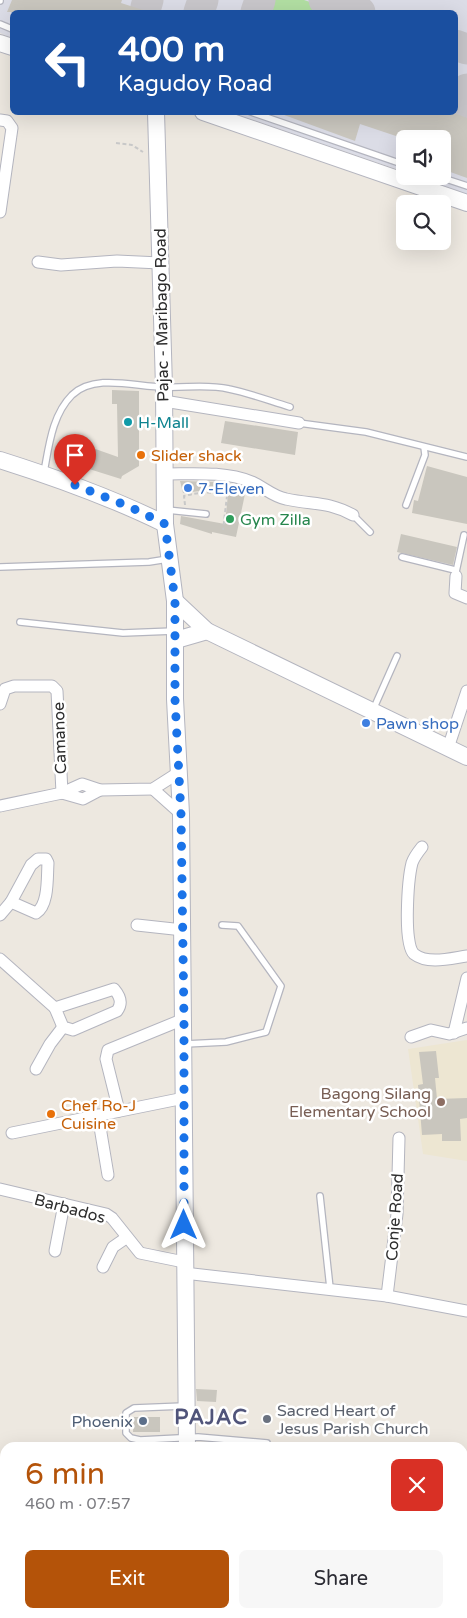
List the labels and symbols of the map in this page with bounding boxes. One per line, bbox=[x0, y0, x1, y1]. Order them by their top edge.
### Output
street label: Pajac - Maribago Road bbox=[150, 228, 174, 402]
place label: H-Mall bbox=[138, 413, 189, 433]
marker: H-Mall bbox=[122, 416, 134, 428]
pin bbox=[54, 434, 96, 485]
place label: Slider shack bbox=[151, 446, 242, 466]
marker: Slider shack bbox=[135, 449, 147, 461]
place label: 7-Eleven bbox=[198, 479, 265, 499]
marker: 7-Eleven bbox=[182, 482, 194, 494]
place label: Gym Zilla bbox=[240, 510, 311, 530]
marker: Gym Zilla bbox=[224, 513, 236, 525]
street label: Camanoe bbox=[49, 701, 71, 774]
place label: Pawn shop bbox=[376, 714, 459, 734]
marker: Pawn shop bbox=[360, 717, 372, 729]
place label: Bagong Silang Elementary School bbox=[289, 1084, 431, 1122]
place label: Chef Ro-J Cuisine bbox=[61, 1096, 136, 1134]
marker: Bagong Silang Elementary School bbox=[435, 1096, 447, 1108]
marker: Chef Ro-J Cuisine bbox=[45, 1108, 57, 1120]
street label: Conje Road bbox=[382, 1173, 408, 1262]
street label: Barbados bbox=[32, 1190, 107, 1228]
position arrow bbox=[157, 1198, 209, 1250]
place label: Sacred Heart of Jesus Parish Church bbox=[277, 1401, 429, 1439]
district label: PAJAC bbox=[174, 1405, 248, 1430]
place label: Phoenix bbox=[71, 1412, 133, 1432]
marker: Sacred Heart of Jesus Parish Church bbox=[261, 1413, 273, 1425]
marker: Phoenix bbox=[137, 1415, 149, 1427]

